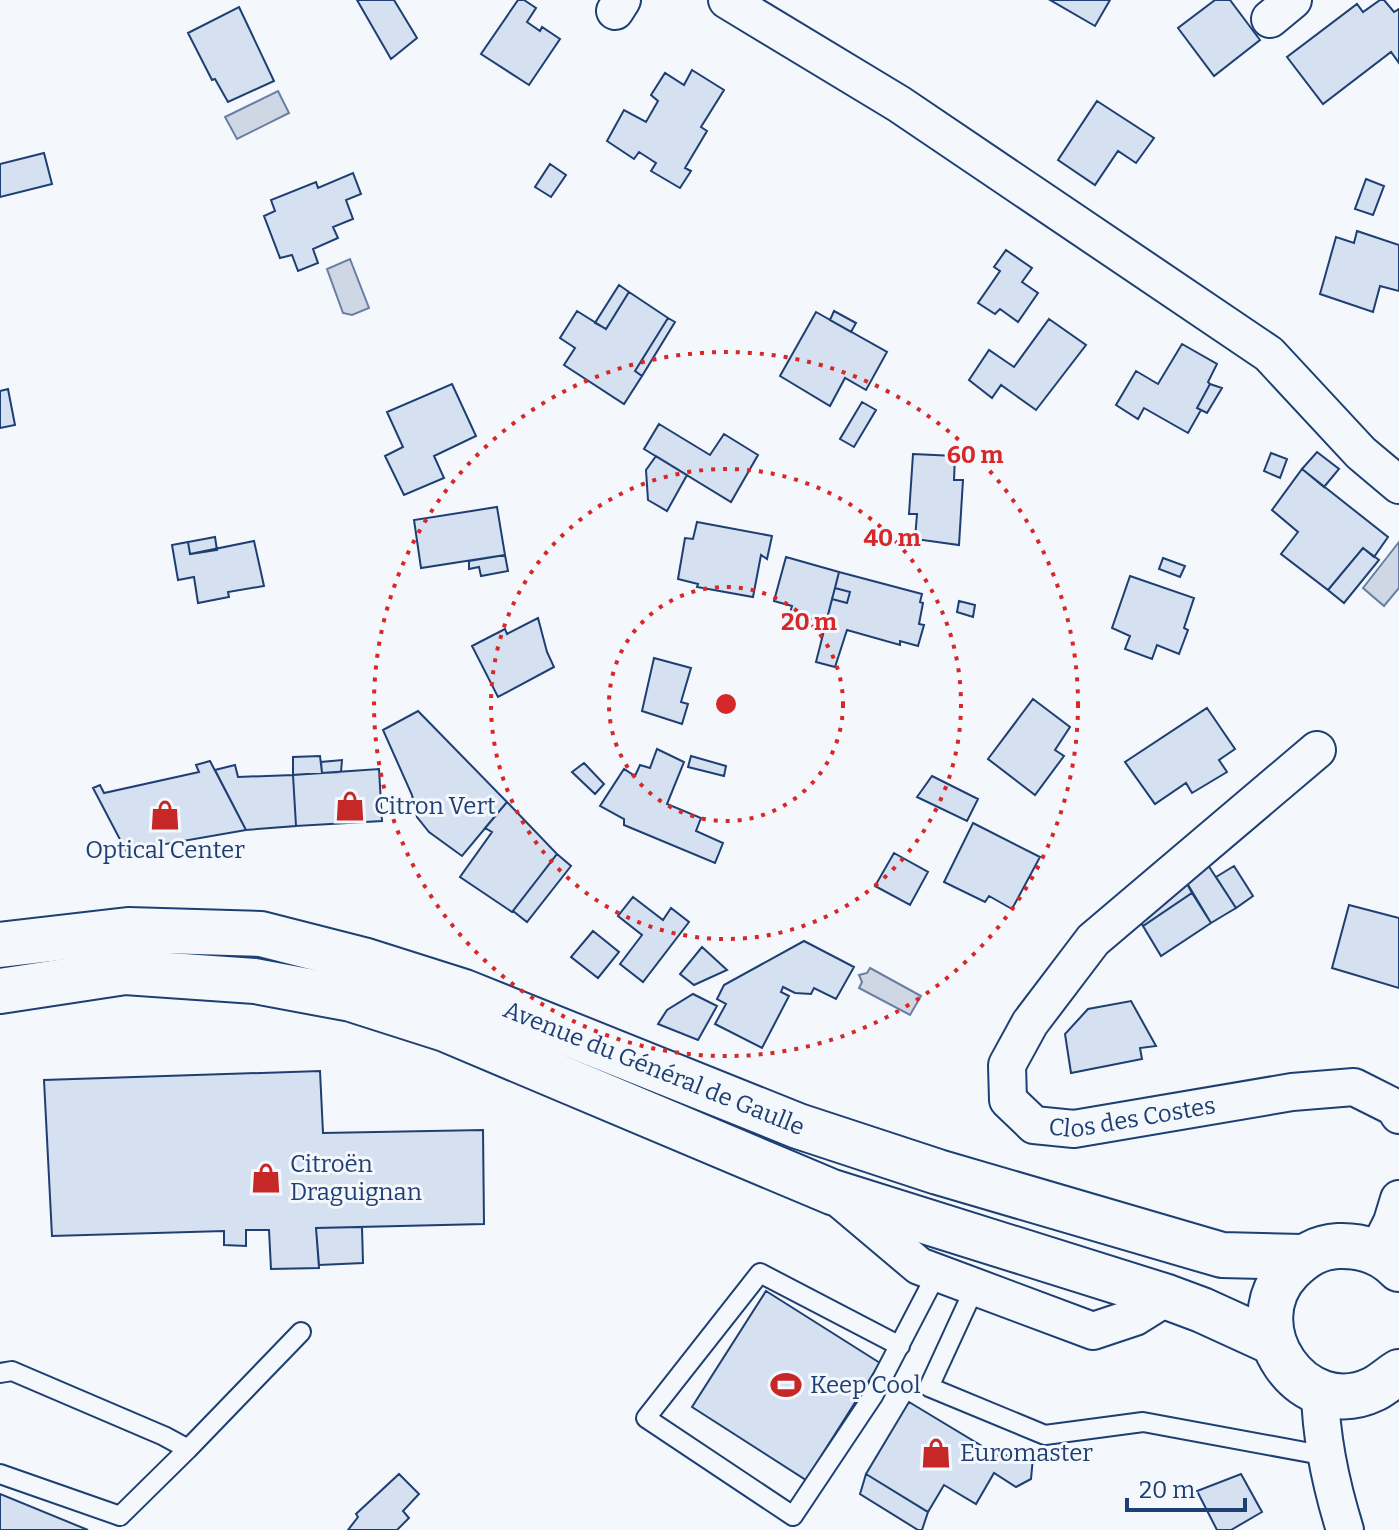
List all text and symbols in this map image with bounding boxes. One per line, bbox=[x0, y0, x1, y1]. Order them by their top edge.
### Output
text: 60 m bbox=[947, 441, 1003, 469]
text: 40 m bbox=[863, 524, 921, 552]
text: 20 m bbox=[781, 608, 837, 636]
centre of rings bbox=[712, 690, 740, 718]
shop icon: Citron Vert bbox=[333, 789, 367, 823]
place label: Citron Vert bbox=[374, 792, 496, 820]
shop icon: Optical Center bbox=[148, 798, 182, 832]
place label: Optical Center bbox=[85, 836, 245, 864]
street label: Avenue du Général de Gaulle bbox=[500, 995, 809, 1141]
street label: Clos des Costes bbox=[1047, 1091, 1218, 1143]
place label: Citroën Draguignan bbox=[290, 1150, 422, 1206]
shop icon: Citroën Draguignan bbox=[249, 1161, 283, 1195]
sports icon: Keep Cool bbox=[769, 1368, 803, 1402]
place label: Keep Cool bbox=[810, 1371, 921, 1399]
shop icon: Euromaster bbox=[919, 1436, 953, 1470]
place label: Euromaster bbox=[960, 1439, 1093, 1467]
scale bar bbox=[1127, 1462, 1245, 1512]
text: 20 m bbox=[1139, 1476, 1195, 1504]

